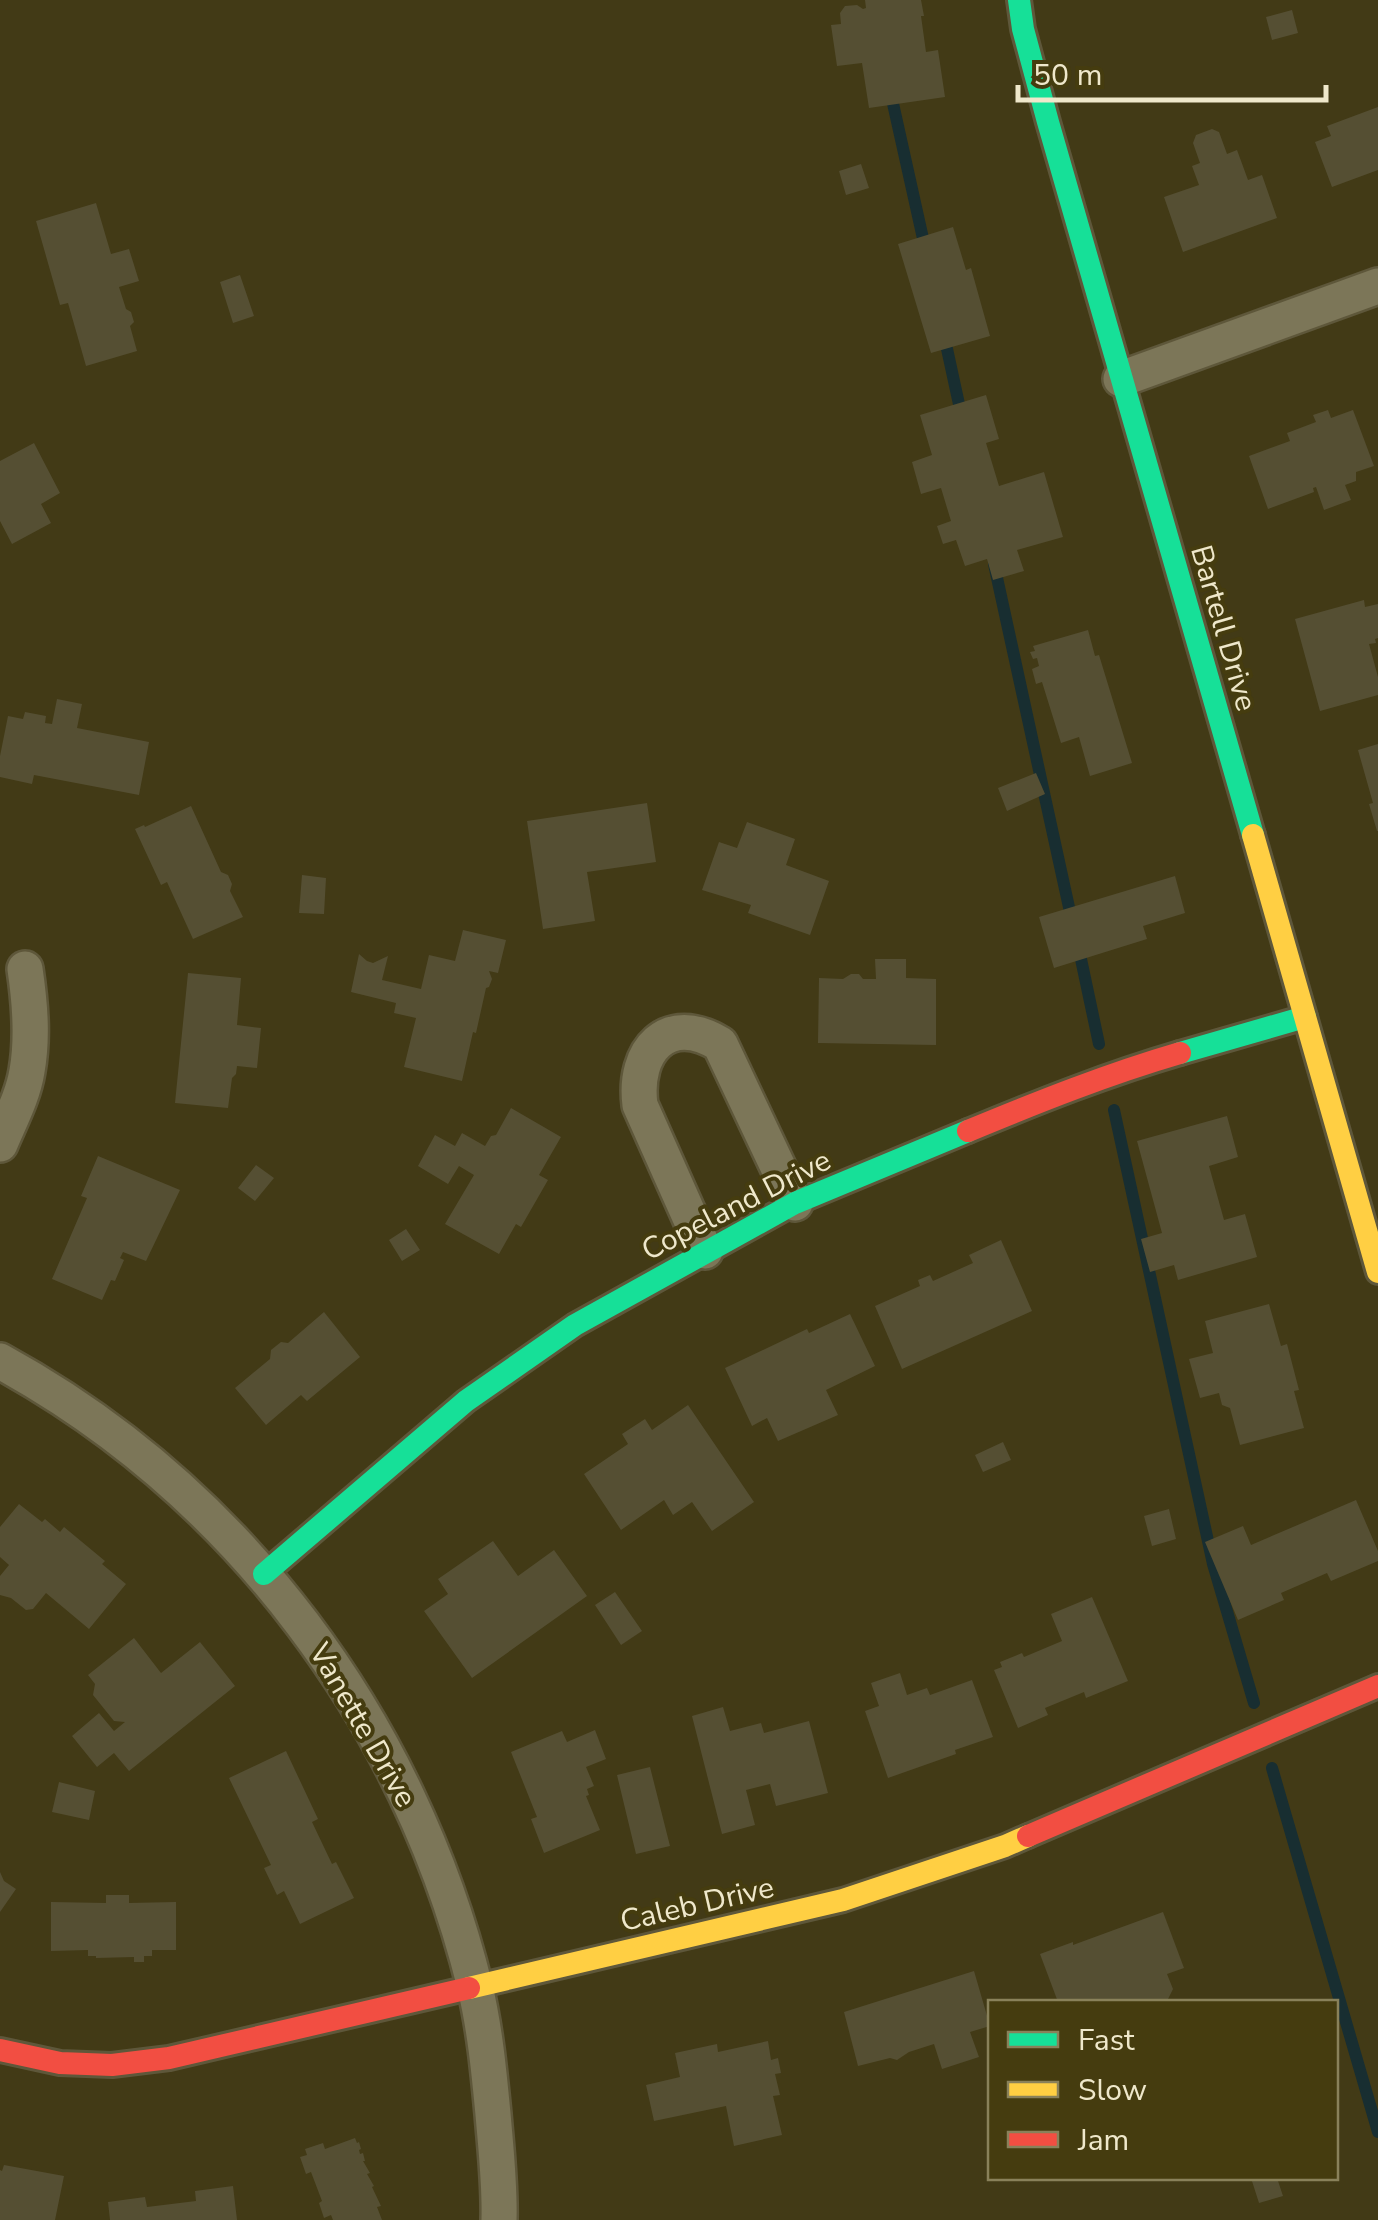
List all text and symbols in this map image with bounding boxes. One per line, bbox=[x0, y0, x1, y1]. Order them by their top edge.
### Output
scale bar bbox=[1018, 40, 1326, 102]
text: 50 m bbox=[1033, 55, 1102, 96]
street label: Bartell Drive bbox=[1180, 540, 1267, 716]
street label: Copeland Drive bbox=[634, 1140, 838, 1271]
street label: Vanette Drive bbox=[299, 1635, 426, 1815]
street label: Caleb Drive bbox=[616, 1867, 778, 1942]
legend bbox=[988, 2000, 1338, 2180]
text: Fast bbox=[1078, 2020, 1135, 2061]
text: Slow bbox=[1078, 2070, 1147, 2111]
text: Jam bbox=[1077, 2120, 1129, 2161]

